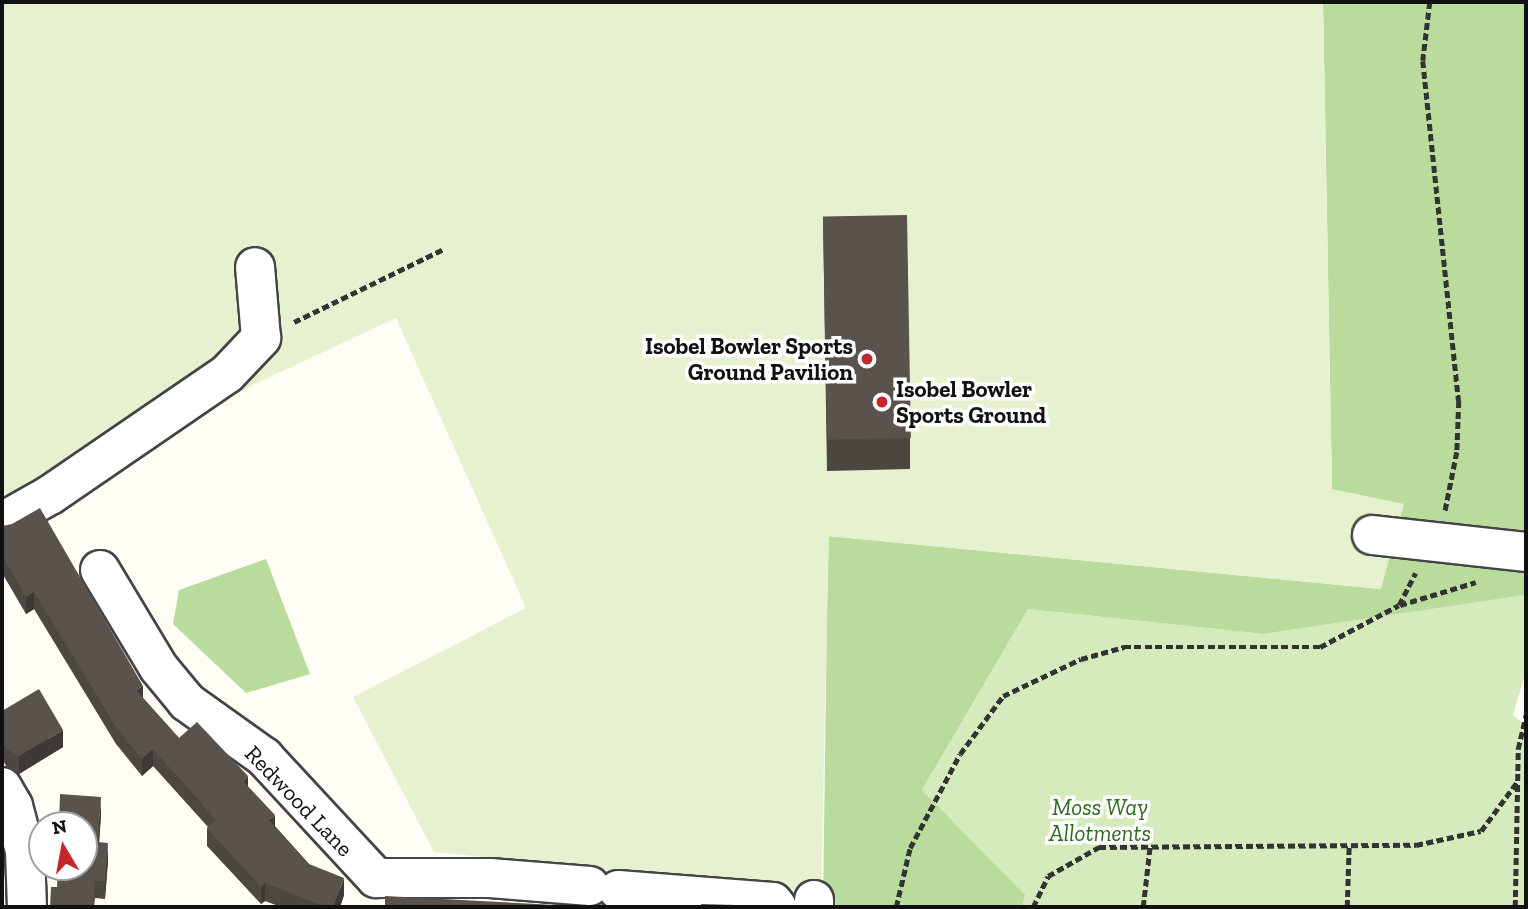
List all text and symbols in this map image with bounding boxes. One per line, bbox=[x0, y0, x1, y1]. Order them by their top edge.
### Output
place label: Isobel Bowler Sports Ground Pavilion bbox=[645, 332, 853, 386]
marker: Isobel Bowler Sports Ground Pavilion bbox=[859, 351, 875, 367]
place label: Isobel Bowler Sports Ground bbox=[896, 375, 1046, 429]
marker: Isobel Bowler Sports Ground bbox=[874, 394, 890, 410]
street label: Redwood Lane bbox=[239, 740, 359, 862]
park label: Moss Way Allotments bbox=[1049, 793, 1151, 847]
north arrow bbox=[28, 811, 98, 881]
text: N bbox=[50, 814, 69, 839]

